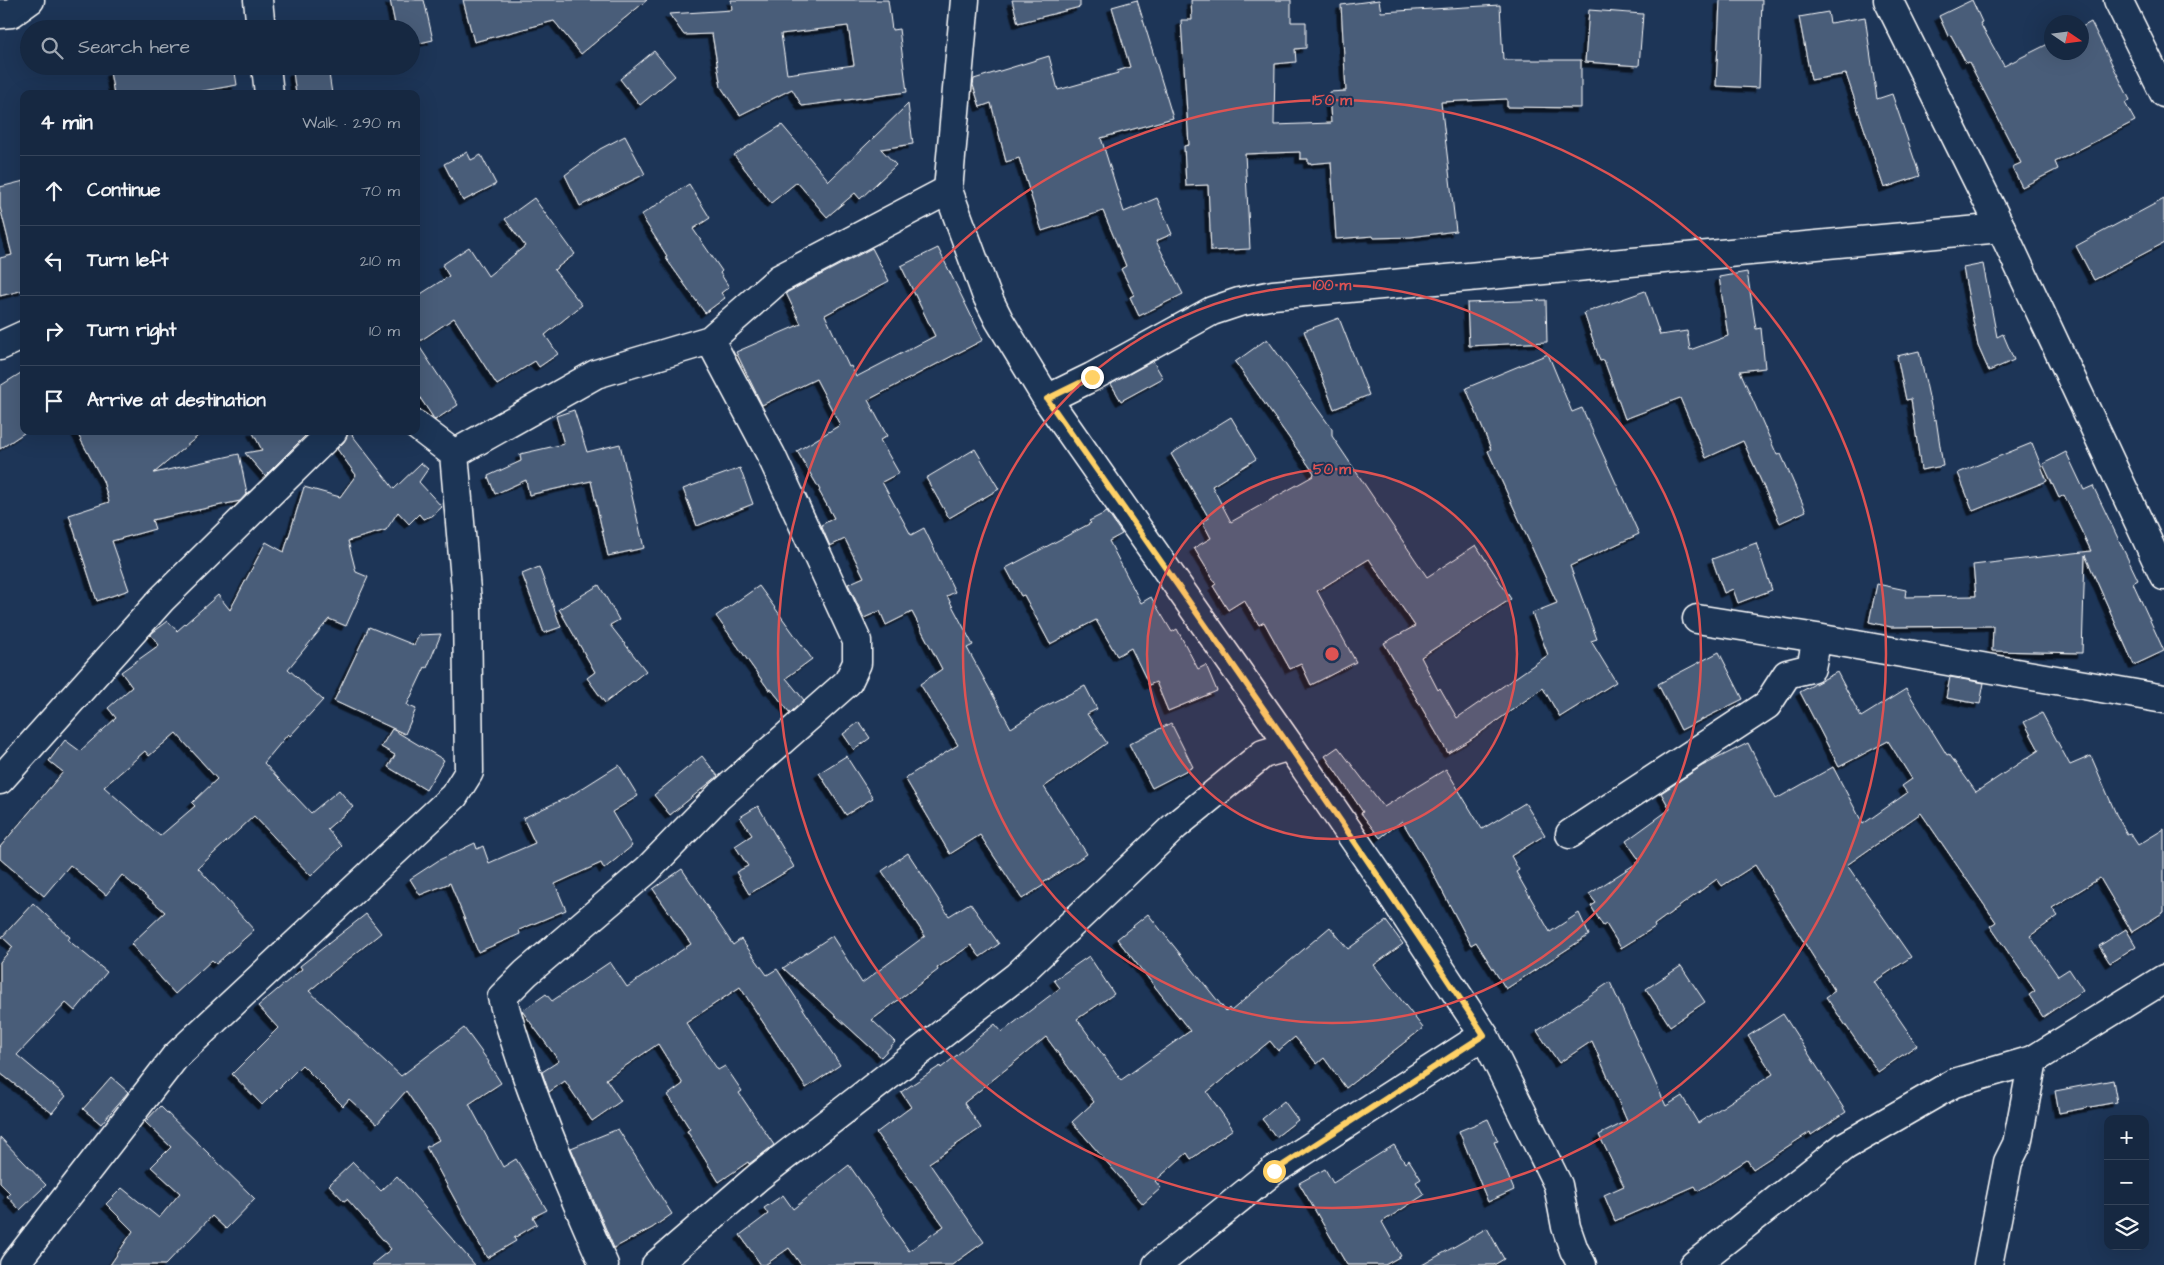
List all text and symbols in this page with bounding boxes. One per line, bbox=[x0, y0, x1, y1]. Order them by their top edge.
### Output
north arrow bbox=[2044, 15, 2089, 60]
search box bbox=[20, 20, 420, 75]
icon: search bbox=[38, 34, 66, 62]
text: Search here bbox=[78, 34, 190, 61]
text: 150 m bbox=[1312, 90, 1352, 111]
text: 4 min bbox=[40, 108, 93, 137]
text: Walk · 290 m bbox=[302, 112, 400, 134]
icon: ahead bbox=[40, 177, 68, 205]
text: Continue bbox=[87, 177, 161, 204]
text: 70 m bbox=[361, 180, 400, 202]
icon: left bbox=[40, 247, 68, 275]
text: Turn left bbox=[87, 247, 168, 274]
text: 210 m bbox=[360, 250, 400, 272]
text: 100 m bbox=[1313, 275, 1352, 296]
icon: right bbox=[40, 317, 68, 345]
text: Turn right bbox=[87, 317, 176, 344]
text: 10 m bbox=[369, 320, 400, 342]
route end bbox=[1081, 366, 1104, 389]
icon: arrive bbox=[40, 387, 68, 415]
text: Arrive at destination bbox=[87, 387, 266, 414]
text: 50 m bbox=[1313, 459, 1351, 480]
centre of rings bbox=[1323, 645, 1341, 663]
map controls bbox=[2104, 1115, 2149, 1250]
button: + bbox=[2104, 1115, 2149, 1160]
route start bbox=[1263, 1160, 1286, 1183]
button: − bbox=[2104, 1160, 2149, 1205]
button: layers bbox=[2104, 1205, 2149, 1250]

